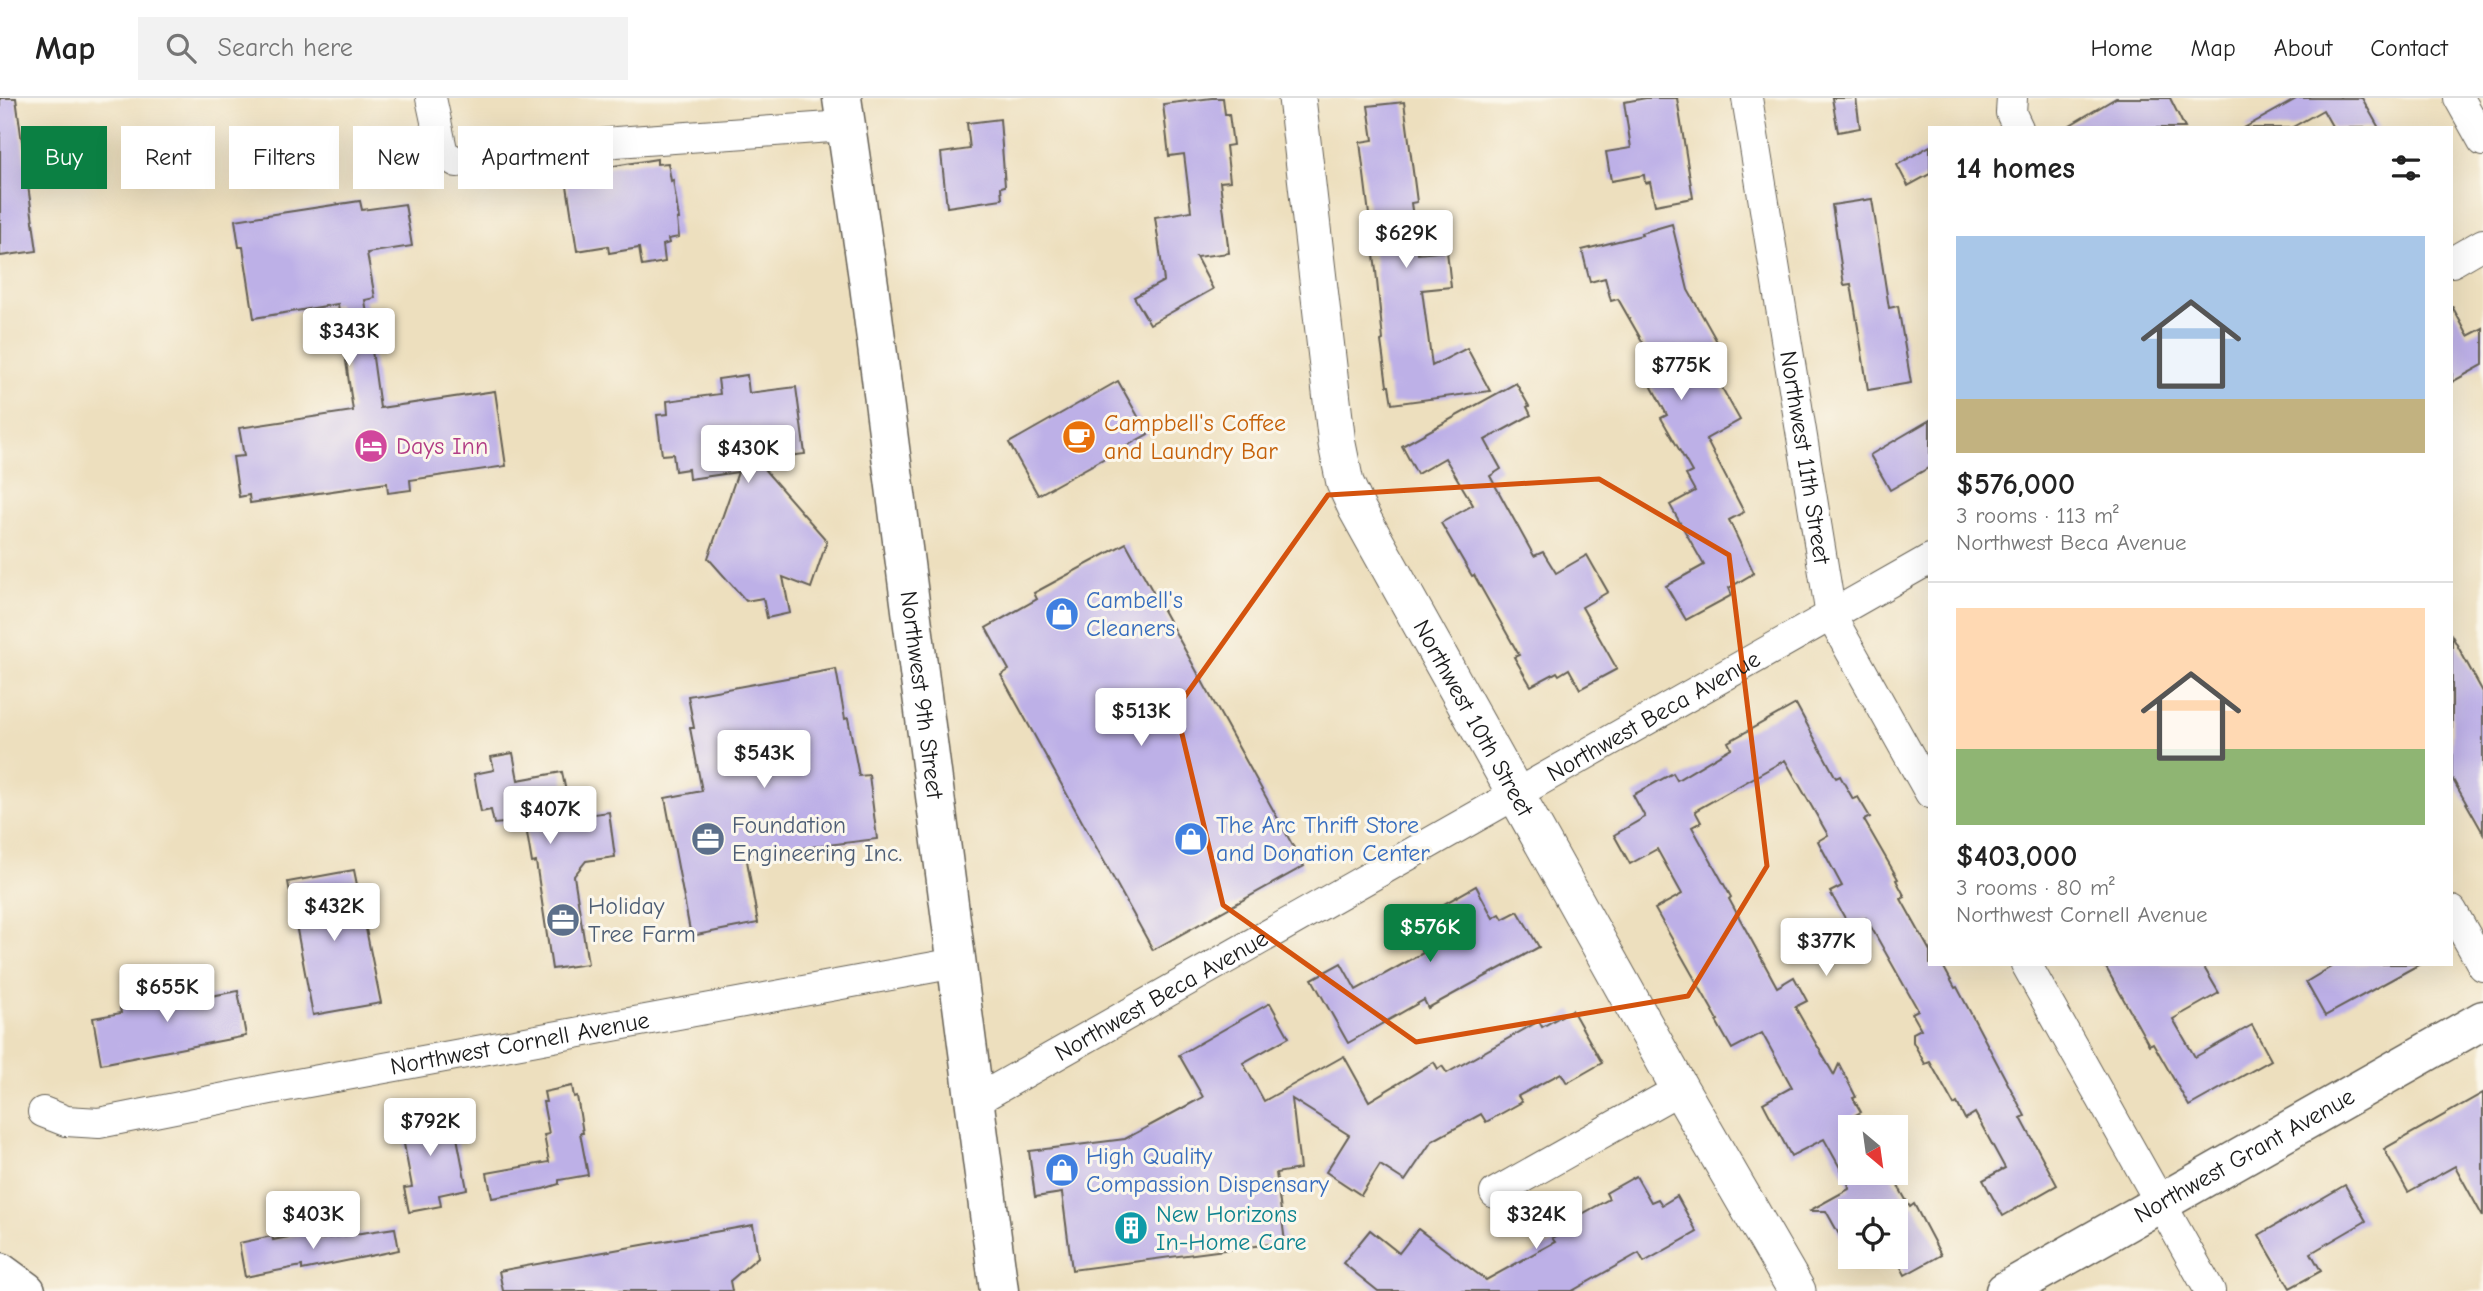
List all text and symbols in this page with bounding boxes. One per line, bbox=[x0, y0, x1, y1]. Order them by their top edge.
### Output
search box bbox=[138, 17, 628, 80]
text: Map bbox=[35, 29, 96, 67]
icon: search bbox=[162, 29, 200, 67]
text: Search here bbox=[218, 33, 353, 63]
text: Home bbox=[2091, 34, 2152, 62]
text: Map bbox=[2190, 34, 2236, 62]
text: About bbox=[2274, 34, 2332, 62]
text: Contact bbox=[2370, 34, 2448, 62]
chip: Buy bbox=[21, 126, 107, 189]
chip: Rent bbox=[121, 126, 215, 189]
chip: Filters bbox=[229, 126, 339, 189]
chip: New bbox=[353, 126, 444, 189]
chip: Apartment bbox=[458, 126, 613, 189]
icon: filters bbox=[2387, 149, 2425, 187]
text: 14 homes bbox=[1956, 151, 2075, 186]
pin: $629K bbox=[1357, 211, 1455, 270]
text: $629K bbox=[1375, 219, 1437, 246]
icon: home bbox=[2128, 281, 2254, 407]
pin: $343K bbox=[300, 308, 398, 368]
text: $343K bbox=[319, 317, 379, 344]
pin: $775K bbox=[1632, 342, 1730, 402]
street label: Northwest 11th Street bbox=[1774, 349, 1837, 567]
text: $775K bbox=[1651, 351, 1711, 378]
place label: Campbell's Coffee and Laundry Bar bbox=[1104, 409, 1286, 465]
cafe icon: Campbell's Coffee and Laundry Bar bbox=[1060, 418, 1098, 456]
pin: $430K bbox=[699, 426, 797, 485]
hotel icon: Days Inn bbox=[352, 427, 390, 465]
place label: Days Inn bbox=[396, 432, 488, 460]
text: $430K bbox=[717, 434, 779, 461]
text: $576,000 bbox=[1956, 467, 2075, 502]
text: 3 rooms · 113 m² bbox=[1956, 502, 2119, 529]
text: Northwest Beca Avenue bbox=[1956, 529, 2186, 556]
place label: Cambell's Cleaners bbox=[1086, 586, 1183, 642]
street label: Northwest 9th Street bbox=[895, 589, 949, 801]
shop icon: Cambell's Cleaners bbox=[1043, 595, 1081, 633]
street label: Northwest 10th Street bbox=[1407, 615, 1540, 822]
street label: Northwest Beca Avenue bbox=[1542, 644, 1765, 788]
icon: home bbox=[2128, 653, 2254, 779]
pin: $513K bbox=[1092, 688, 1190, 748]
text: $513K bbox=[1111, 697, 1171, 724]
pin: $543K bbox=[715, 730, 813, 790]
text: $543K bbox=[733, 739, 795, 766]
pin: $407K bbox=[501, 786, 599, 846]
text: $407K bbox=[519, 795, 581, 822]
place label: Foundation Engineering Inc. bbox=[732, 811, 902, 867]
place label: The Arc Thrift Store and Donation Center bbox=[1216, 811, 1430, 867]
office icon: Foundation Engineering Inc. bbox=[689, 820, 727, 858]
shop icon: The Arc Thrift Store and Donation Center bbox=[1172, 820, 1210, 858]
text: $403,000 bbox=[1956, 839, 2077, 874]
text: 3 rooms · 80 m² bbox=[1956, 874, 2115, 901]
pin: $432K bbox=[285, 884, 383, 943]
text: $432K bbox=[304, 892, 364, 919]
place label: Holiday Tree Farm bbox=[588, 892, 696, 948]
office icon: Holiday Tree Farm bbox=[544, 901, 582, 939]
text: Northwest Cornell Avenue bbox=[1956, 901, 2207, 928]
pin: $576K bbox=[1381, 904, 1479, 964]
text: $576K bbox=[1400, 913, 1460, 940]
pin: $377K bbox=[1777, 918, 1875, 978]
street label: Northwest Beca Avenue bbox=[1050, 924, 1273, 1067]
text: $377K bbox=[1797, 927, 1855, 954]
pin: $655K bbox=[118, 964, 216, 1024]
text: $655K bbox=[135, 973, 199, 1000]
street label: Northwest Cornell Avenue bbox=[388, 1006, 651, 1081]
street label: Northwest Grant Avenue bbox=[2129, 1082, 2359, 1229]
pin: $792K bbox=[381, 1098, 479, 1158]
text: $792K bbox=[400, 1107, 460, 1134]
north arrow bbox=[1838, 1115, 1908, 1185]
map controls bbox=[1838, 1115, 1908, 1269]
place label: High Quality Compassion Dispensary bbox=[1086, 1142, 1329, 1198]
shop icon: High Quality Compassion Dispensary bbox=[1043, 1151, 1081, 1189]
pin: $403K bbox=[264, 1192, 362, 1251]
pin: $324K bbox=[1487, 1192, 1585, 1251]
button: locate bbox=[1838, 1199, 1908, 1269]
text: $403K bbox=[282, 1200, 344, 1227]
place label: New Horizons In-Home Care bbox=[1156, 1200, 1306, 1256]
text: $324K bbox=[1506, 1200, 1566, 1227]
building icon: New Horizons In-Home Care bbox=[1112, 1209, 1150, 1247]

